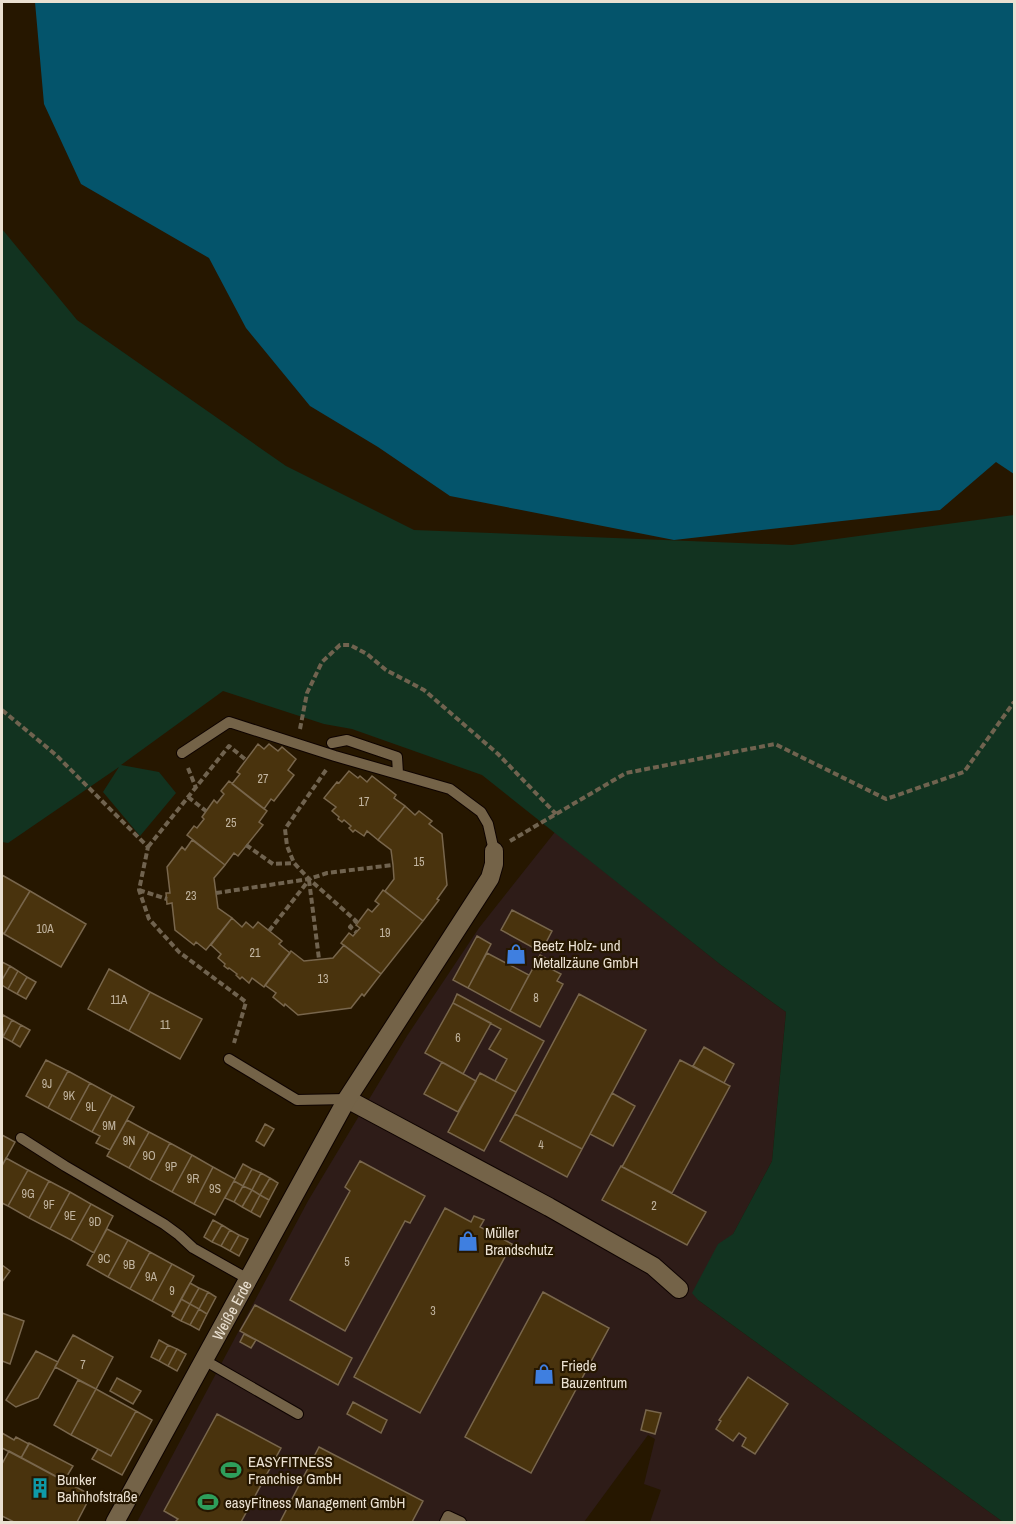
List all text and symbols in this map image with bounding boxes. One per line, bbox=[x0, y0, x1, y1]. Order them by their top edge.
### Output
house number: 27 bbox=[258, 771, 269, 787]
house number: 17 bbox=[359, 794, 370, 810]
house number: 25 bbox=[226, 815, 237, 831]
house number: 15 bbox=[414, 854, 425, 870]
house number: 23 bbox=[186, 888, 196, 904]
house number: 10A bbox=[36, 921, 54, 937]
house number: 19 bbox=[380, 925, 390, 941]
place label: Beetz Holz- und Metallzäune GmbH bbox=[533, 935, 638, 973]
shop icon: Beetz Holz- und Metallzäune GmbH bbox=[504, 942, 528, 966]
house number: 21 bbox=[250, 945, 261, 961]
house number: 13 bbox=[318, 971, 328, 987]
house number: 8 bbox=[533, 990, 539, 1006]
house number: 11A bbox=[111, 992, 128, 1008]
house number: 11 bbox=[160, 1017, 171, 1033]
house number: 6 bbox=[455, 1030, 461, 1046]
house number: 9J bbox=[42, 1076, 52, 1092]
house number: 9K bbox=[63, 1088, 75, 1104]
house number: 9L bbox=[86, 1099, 97, 1115]
house number: 9M bbox=[102, 1118, 116, 1134]
house number: 9N bbox=[123, 1133, 135, 1149]
house number: 4 bbox=[538, 1137, 544, 1153]
house number: 9O bbox=[142, 1148, 156, 1164]
house number: 9P bbox=[165, 1159, 177, 1175]
house number: 9R bbox=[187, 1171, 199, 1187]
house number: 9S bbox=[209, 1181, 221, 1197]
house number: 9G bbox=[21, 1186, 35, 1202]
house number: 9F bbox=[43, 1197, 55, 1213]
house number: 2 bbox=[651, 1198, 657, 1214]
house number: 9E bbox=[64, 1208, 76, 1224]
house number: 9D bbox=[89, 1214, 101, 1230]
place label: Müller Brandschutz bbox=[485, 1222, 553, 1260]
shop icon: Müller Brandschutz bbox=[456, 1229, 480, 1253]
house number: 9C bbox=[98, 1251, 110, 1267]
house number: 5 bbox=[344, 1254, 350, 1270]
house number: 9B bbox=[123, 1257, 135, 1273]
house number: 9A bbox=[145, 1269, 157, 1285]
street label: Weiße Erde bbox=[206, 1276, 256, 1344]
house number: 9 bbox=[169, 1283, 175, 1299]
house number: 3 bbox=[430, 1303, 436, 1319]
place label: Friede Bauzentrum bbox=[561, 1355, 627, 1393]
house number: 7 bbox=[80, 1357, 86, 1373]
shop icon: Friede Bauzentrum bbox=[532, 1362, 556, 1386]
place label: EASYFITNESS Franchise GmbH bbox=[248, 1451, 342, 1489]
sports icon: EASYFITNESS Franchise GmbH bbox=[219, 1458, 243, 1482]
place label: Bunker Bahnhofstraße bbox=[57, 1469, 138, 1507]
building icon: Bunker Bahnhofstraße bbox=[28, 1476, 52, 1500]
sports icon: easyFitness Management GmbH bbox=[196, 1490, 220, 1514]
place label: easyFitness Management GmbH bbox=[225, 1492, 405, 1513]

